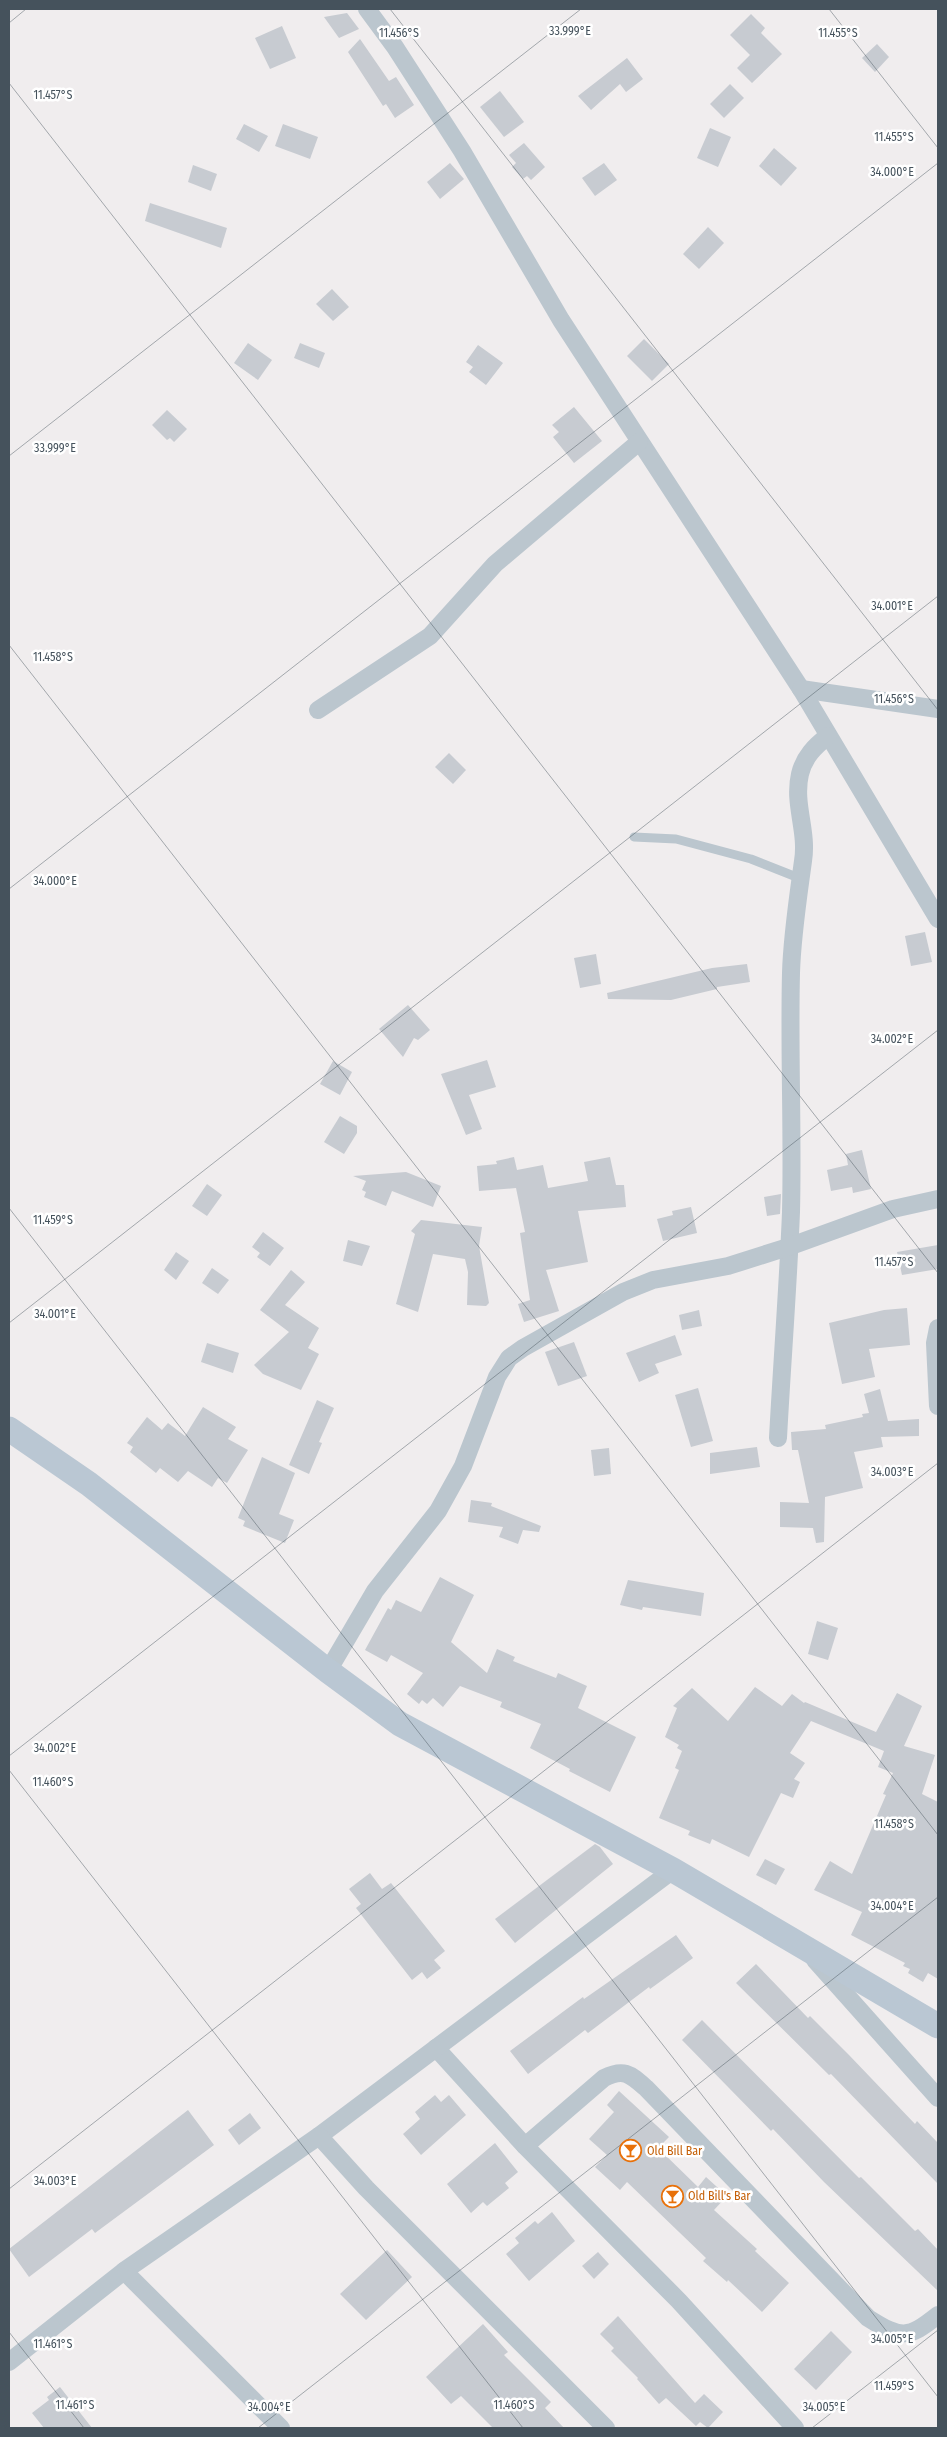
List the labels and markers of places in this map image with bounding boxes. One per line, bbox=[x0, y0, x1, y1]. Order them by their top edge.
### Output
bar icon: Old Bill Bar bbox=[619, 2139, 643, 2163]
place label: Old Bill Bar bbox=[647, 2144, 703, 2158]
bar icon: Old Bill's Bar bbox=[660, 2184, 684, 2208]
place label: Old Bill's Bar bbox=[688, 2189, 751, 2203]

